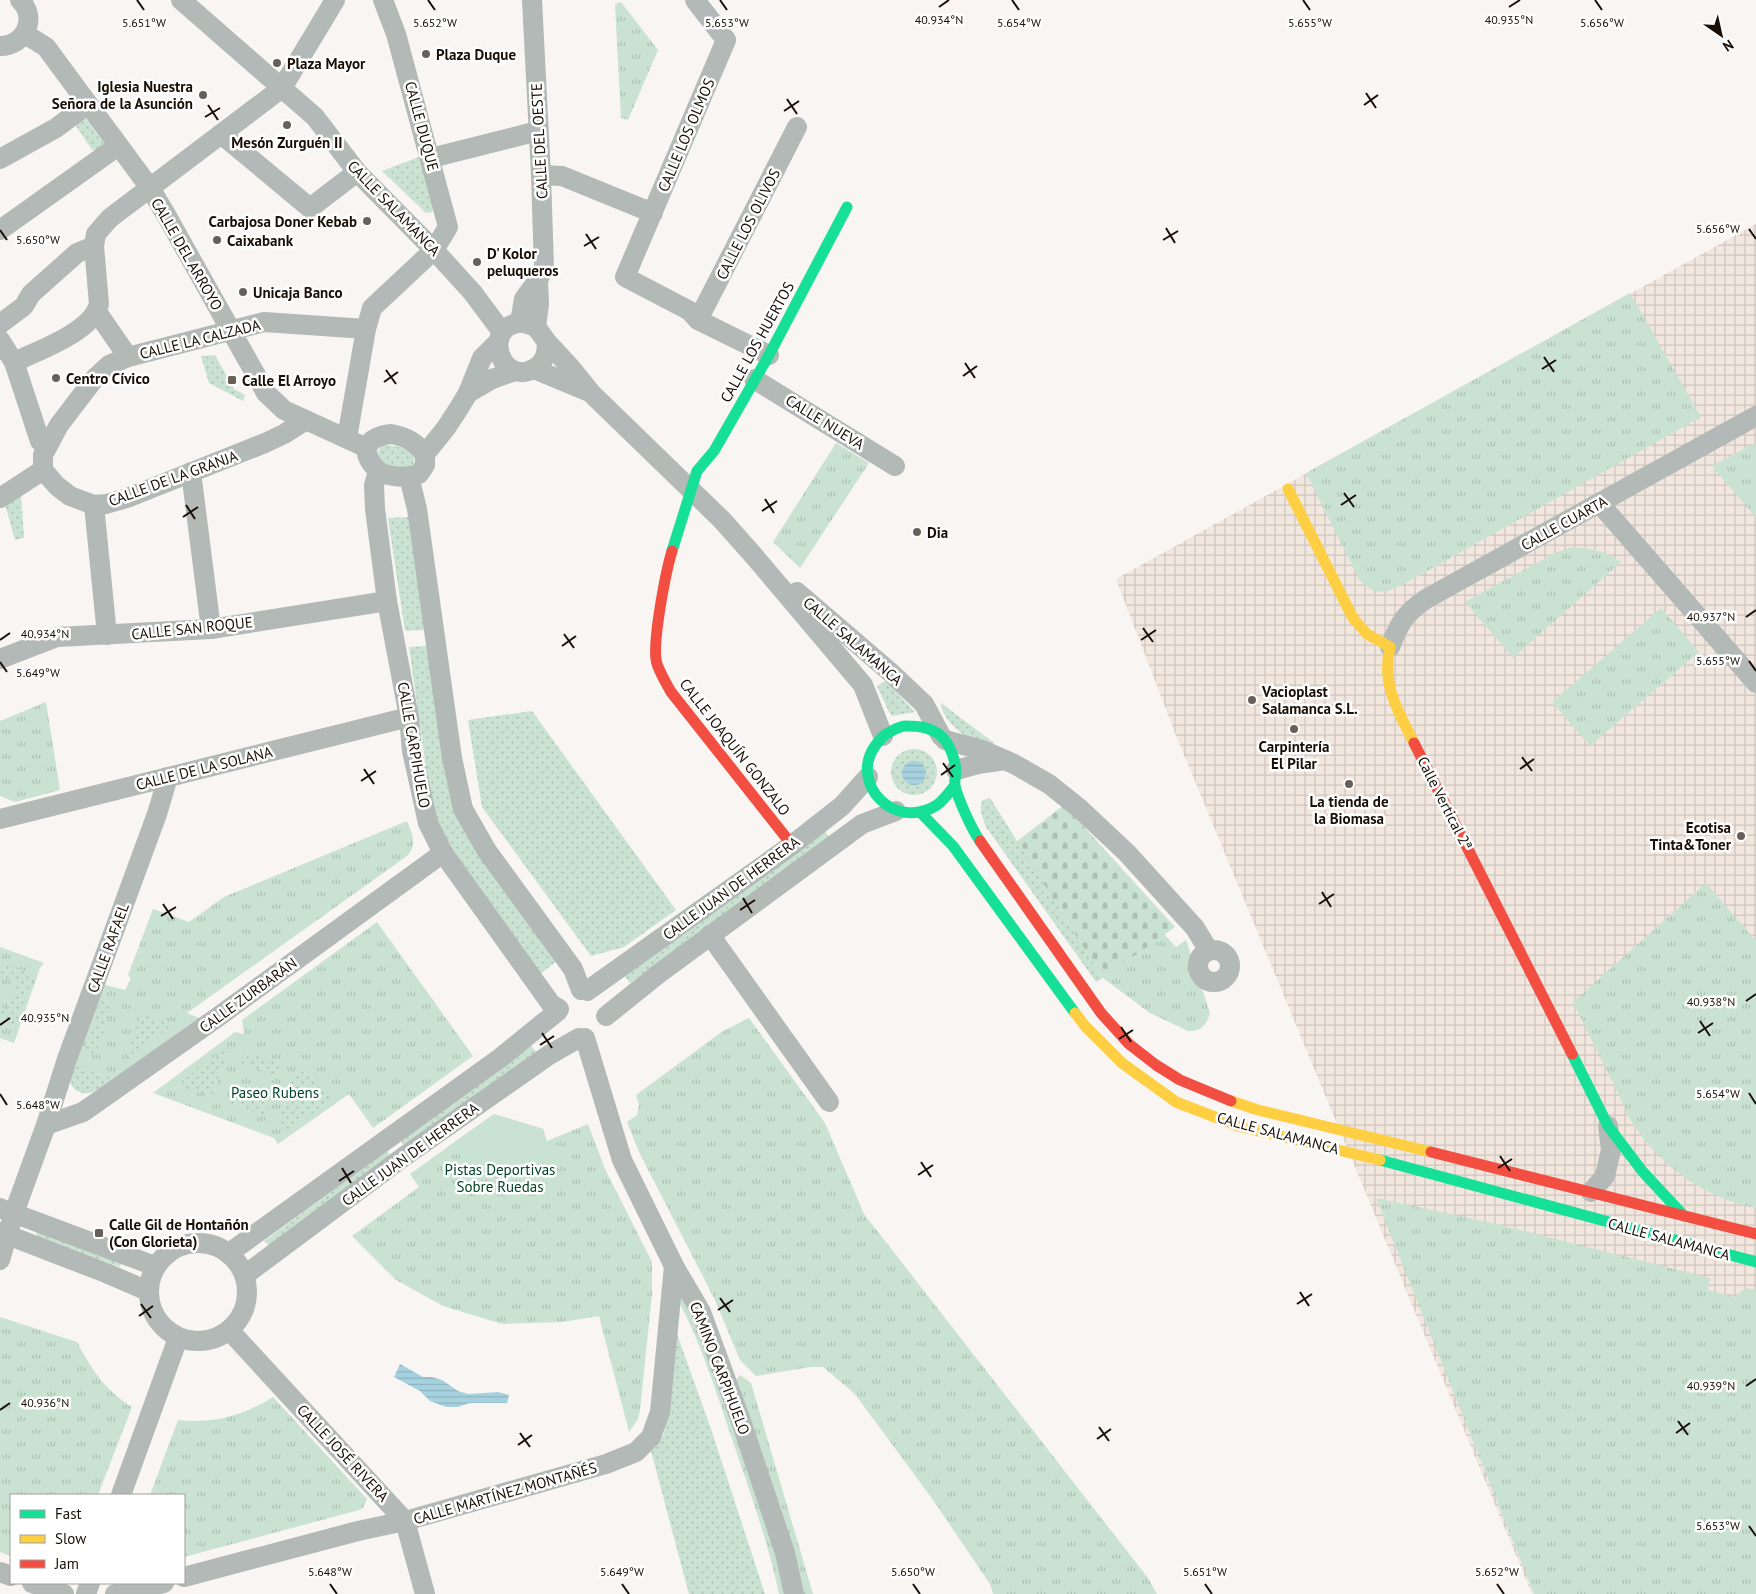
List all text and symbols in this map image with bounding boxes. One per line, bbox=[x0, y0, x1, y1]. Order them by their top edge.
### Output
north arrow bbox=[1696, 10, 1746, 60]
text: 40.934°N bbox=[915, 12, 963, 27]
text: 40.935°N bbox=[1485, 12, 1533, 27]
text: 5.651°W bbox=[122, 15, 166, 30]
text: 5.652°W bbox=[413, 15, 457, 30]
text: 5.653°W bbox=[705, 15, 749, 30]
text: 5.654°W bbox=[997, 15, 1041, 30]
text: 5.655°W bbox=[1288, 15, 1332, 30]
text: 5.656°W bbox=[1580, 15, 1624, 30]
text: N bbox=[1719, 36, 1737, 56]
place label: Plaza Duque bbox=[436, 45, 516, 64]
marker: Plaza Duque bbox=[420, 48, 432, 60]
place label: Plaza Mayor bbox=[287, 54, 366, 73]
marker: Plaza Mayor bbox=[271, 57, 283, 69]
street label: CALLE LOS OLMOS bbox=[654, 75, 719, 195]
place label: Iglesia Nuestra Señora de la Asunción bbox=[52, 77, 193, 113]
street label: CALLE DUQUE bbox=[401, 79, 443, 173]
street label: CALLE DEL OESTE bbox=[526, 83, 552, 199]
marker: Iglesia Nuestra Señora de la Asunción bbox=[197, 89, 209, 101]
marker: Mesón Zurguén II bbox=[281, 119, 293, 131]
place label: Mesón Zurguén II bbox=[231, 133, 343, 152]
street label: CALLE SALAMANCA bbox=[344, 156, 445, 260]
street label: CALLE LOS OLIVOS bbox=[712, 165, 784, 283]
street label: CALLE DEL ARROYO bbox=[147, 194, 227, 314]
place label: Carbajosa Doner Kebab bbox=[209, 212, 357, 231]
marker: Carbajosa Doner Kebab bbox=[361, 215, 373, 227]
text: 5.656°W bbox=[1696, 221, 1740, 236]
place label: Caixabank bbox=[227, 231, 294, 250]
text: 5.650°W bbox=[16, 232, 60, 247]
marker: Caixabank bbox=[211, 234, 223, 246]
place label: D' Kolor peluqueros bbox=[487, 244, 559, 280]
marker: D' Kolor peluqueros bbox=[471, 256, 483, 268]
street label: CALLE LOS HUERTOS bbox=[716, 278, 798, 406]
place label: Unicaja Banco bbox=[253, 283, 343, 302]
marker: Unicaja Banco bbox=[237, 286, 249, 298]
street label: CALLE LA CALZADA bbox=[138, 315, 262, 363]
place label: Centro Cívico bbox=[66, 369, 150, 388]
place label: Calle El Arroyo bbox=[242, 371, 336, 390]
marker: Centro Cívico bbox=[50, 372, 62, 384]
marker: Calle El Arroyo bbox=[226, 374, 238, 386]
street label: CALLE NUEVA bbox=[782, 390, 868, 454]
street label: CALLE DE LA GRANJA bbox=[106, 446, 240, 510]
street label: CALLE CUARTA bbox=[1518, 491, 1611, 555]
place label: Dia bbox=[927, 523, 948, 542]
marker: Dia bbox=[911, 526, 923, 538]
street label: CALLE SALAMANCA bbox=[799, 593, 907, 689]
text: 40.937°N bbox=[1687, 609, 1735, 624]
street label: CALLE SAN ROQUE bbox=[130, 612, 254, 644]
text: 40.934°N bbox=[21, 626, 69, 641]
text: 5.655°W bbox=[1696, 653, 1740, 668]
text: 5.649°W bbox=[16, 665, 60, 680]
street label: CALLE JOAQUÍN GONZALO bbox=[676, 675, 794, 819]
street label: CALLE CARPIHUELO bbox=[394, 680, 434, 810]
place label: Vacioplast Salamanca S.L. bbox=[1261, 682, 1358, 718]
marker: Vacioplast Salamanca S.L. bbox=[1246, 694, 1258, 706]
marker: Carpintería El Pilar bbox=[1288, 723, 1300, 735]
place label: Carpintería El Pilar bbox=[1259, 737, 1329, 773]
street label: CALLE DE LA SOLANA bbox=[134, 742, 274, 794]
street label: Calle Vertical 2ª bbox=[1413, 753, 1477, 853]
marker: La tienda de la Biomasa bbox=[1343, 778, 1355, 790]
place label: La tienda de la Biomasa bbox=[1309, 792, 1389, 828]
place label: Ecotisa Tinta&Toner bbox=[1650, 818, 1732, 854]
marker: Ecotisa Tinta&Toner bbox=[1735, 830, 1747, 842]
street label: CALLE JUAN DE HERRERA bbox=[659, 832, 803, 944]
street label: CALLE RAFAEL bbox=[83, 900, 133, 995]
street label: CALLE ZURBARÁN bbox=[196, 953, 300, 1037]
text: 40.938°N bbox=[1687, 994, 1735, 1009]
text: 40.935°N bbox=[21, 1010, 69, 1025]
park label: Paseo Rubens bbox=[231, 1083, 319, 1102]
text: 5.654°W bbox=[1696, 1086, 1740, 1101]
text: 5.648°W bbox=[16, 1097, 60, 1112]
street label: CALLE JUAN DE HERRERA bbox=[338, 1098, 482, 1210]
street label: CALLE SALAMANCA bbox=[1215, 1108, 1341, 1158]
park label: Pistas Deportivas Sobre Ruedas bbox=[445, 1160, 555, 1196]
street label: CALLE SALAMANCA bbox=[1606, 1214, 1732, 1264]
place label: Calle Gil de Hontañón (Con Glorieta) bbox=[109, 1215, 249, 1251]
marker: Calle Gil de Hontañón (Con Glorieta) bbox=[93, 1227, 105, 1239]
street label: CAMINO CARPIHUELO bbox=[686, 1299, 754, 1437]
text: 40.939°N bbox=[1687, 1378, 1735, 1393]
text: 40.936°N bbox=[21, 1395, 69, 1410]
street label: CALLE JOSÉ RIVERA bbox=[293, 1400, 393, 1506]
street label: CALLE MARTÍNEZ MONTAÑÉS bbox=[411, 1458, 599, 1528]
legend bbox=[10, 1494, 185, 1584]
text: Fast bbox=[55, 1504, 82, 1523]
text: 5.653°W bbox=[1696, 1518, 1740, 1533]
text: Slow bbox=[55, 1529, 86, 1548]
text: Jam bbox=[54, 1554, 79, 1573]
text: 5.648°W bbox=[308, 1564, 352, 1579]
text: 5.649°W bbox=[600, 1564, 644, 1579]
text: 5.650°W bbox=[891, 1564, 935, 1579]
text: 5.651°W bbox=[1183, 1564, 1227, 1579]
text: 5.652°W bbox=[1475, 1564, 1519, 1579]

